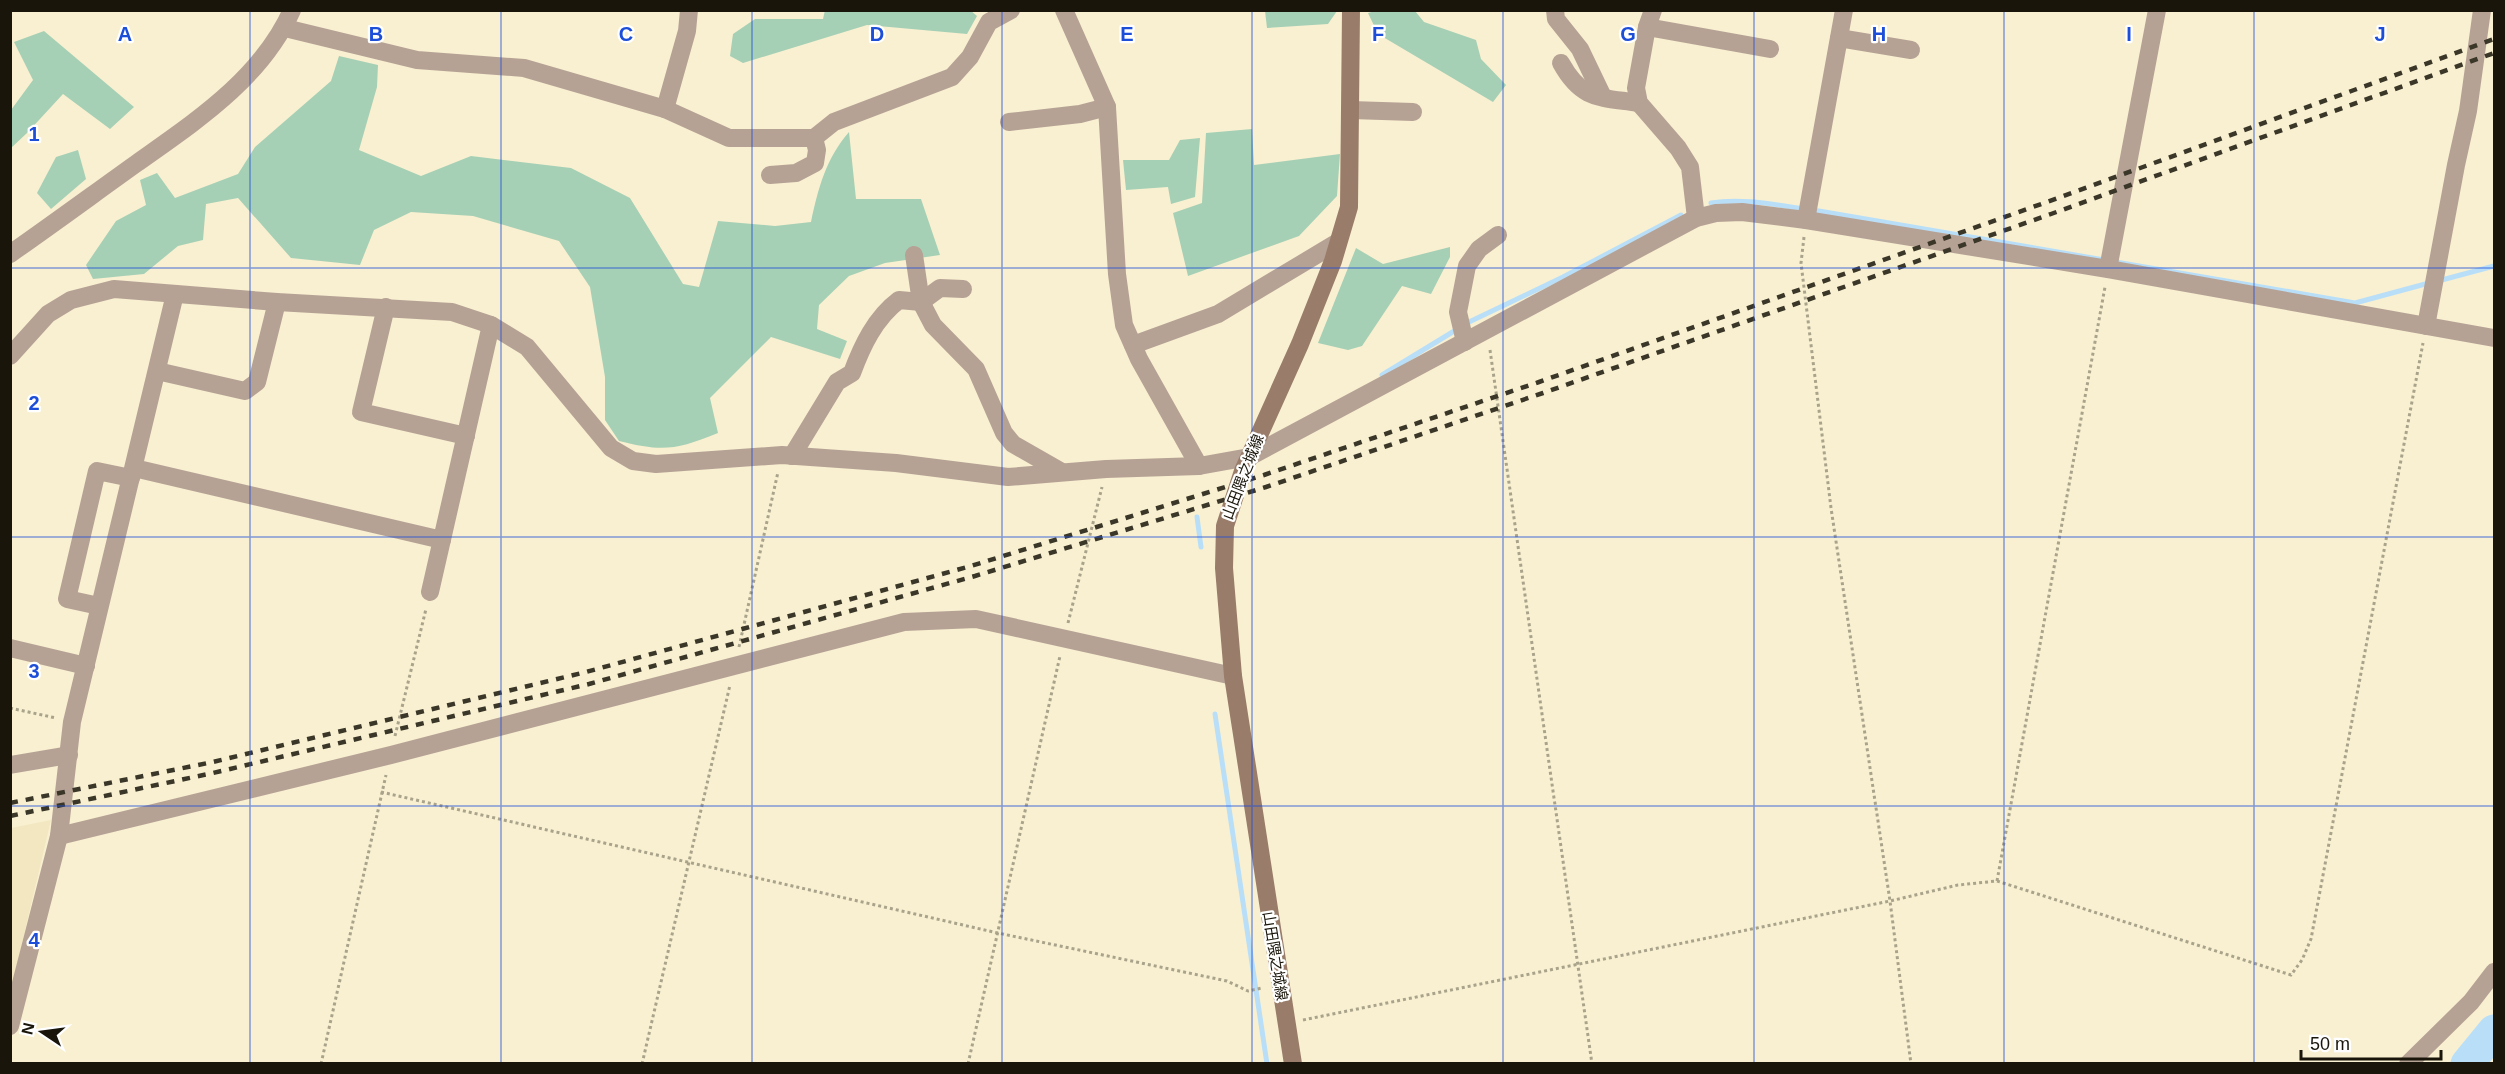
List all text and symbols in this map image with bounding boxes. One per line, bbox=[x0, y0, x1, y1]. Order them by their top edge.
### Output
text: A bbox=[118, 23, 132, 45]
text: B bbox=[369, 23, 383, 45]
text: C bbox=[619, 23, 633, 45]
text: D bbox=[870, 23, 884, 45]
text: E bbox=[1120, 23, 1134, 45]
text: F bbox=[1372, 23, 1384, 45]
text: G bbox=[1620, 23, 1636, 45]
text: H bbox=[1872, 23, 1886, 45]
text: I bbox=[2126, 23, 2132, 45]
text: J bbox=[2374, 23, 2386, 45]
text: 1 bbox=[28, 123, 40, 145]
text: 2 bbox=[28, 392, 40, 414]
street label: 山田隈之城線 bbox=[1218, 432, 1267, 522]
text: 3 bbox=[28, 660, 40, 682]
street label: 山田隈之城線 bbox=[1260, 910, 1291, 1002]
text: 4 bbox=[28, 929, 40, 951]
north arrow bbox=[12, 1002, 72, 1062]
text: N bbox=[18, 1021, 37, 1036]
scale bar bbox=[2301, 1023, 2440, 1061]
text: 50 m bbox=[2310, 1034, 2350, 1054]

